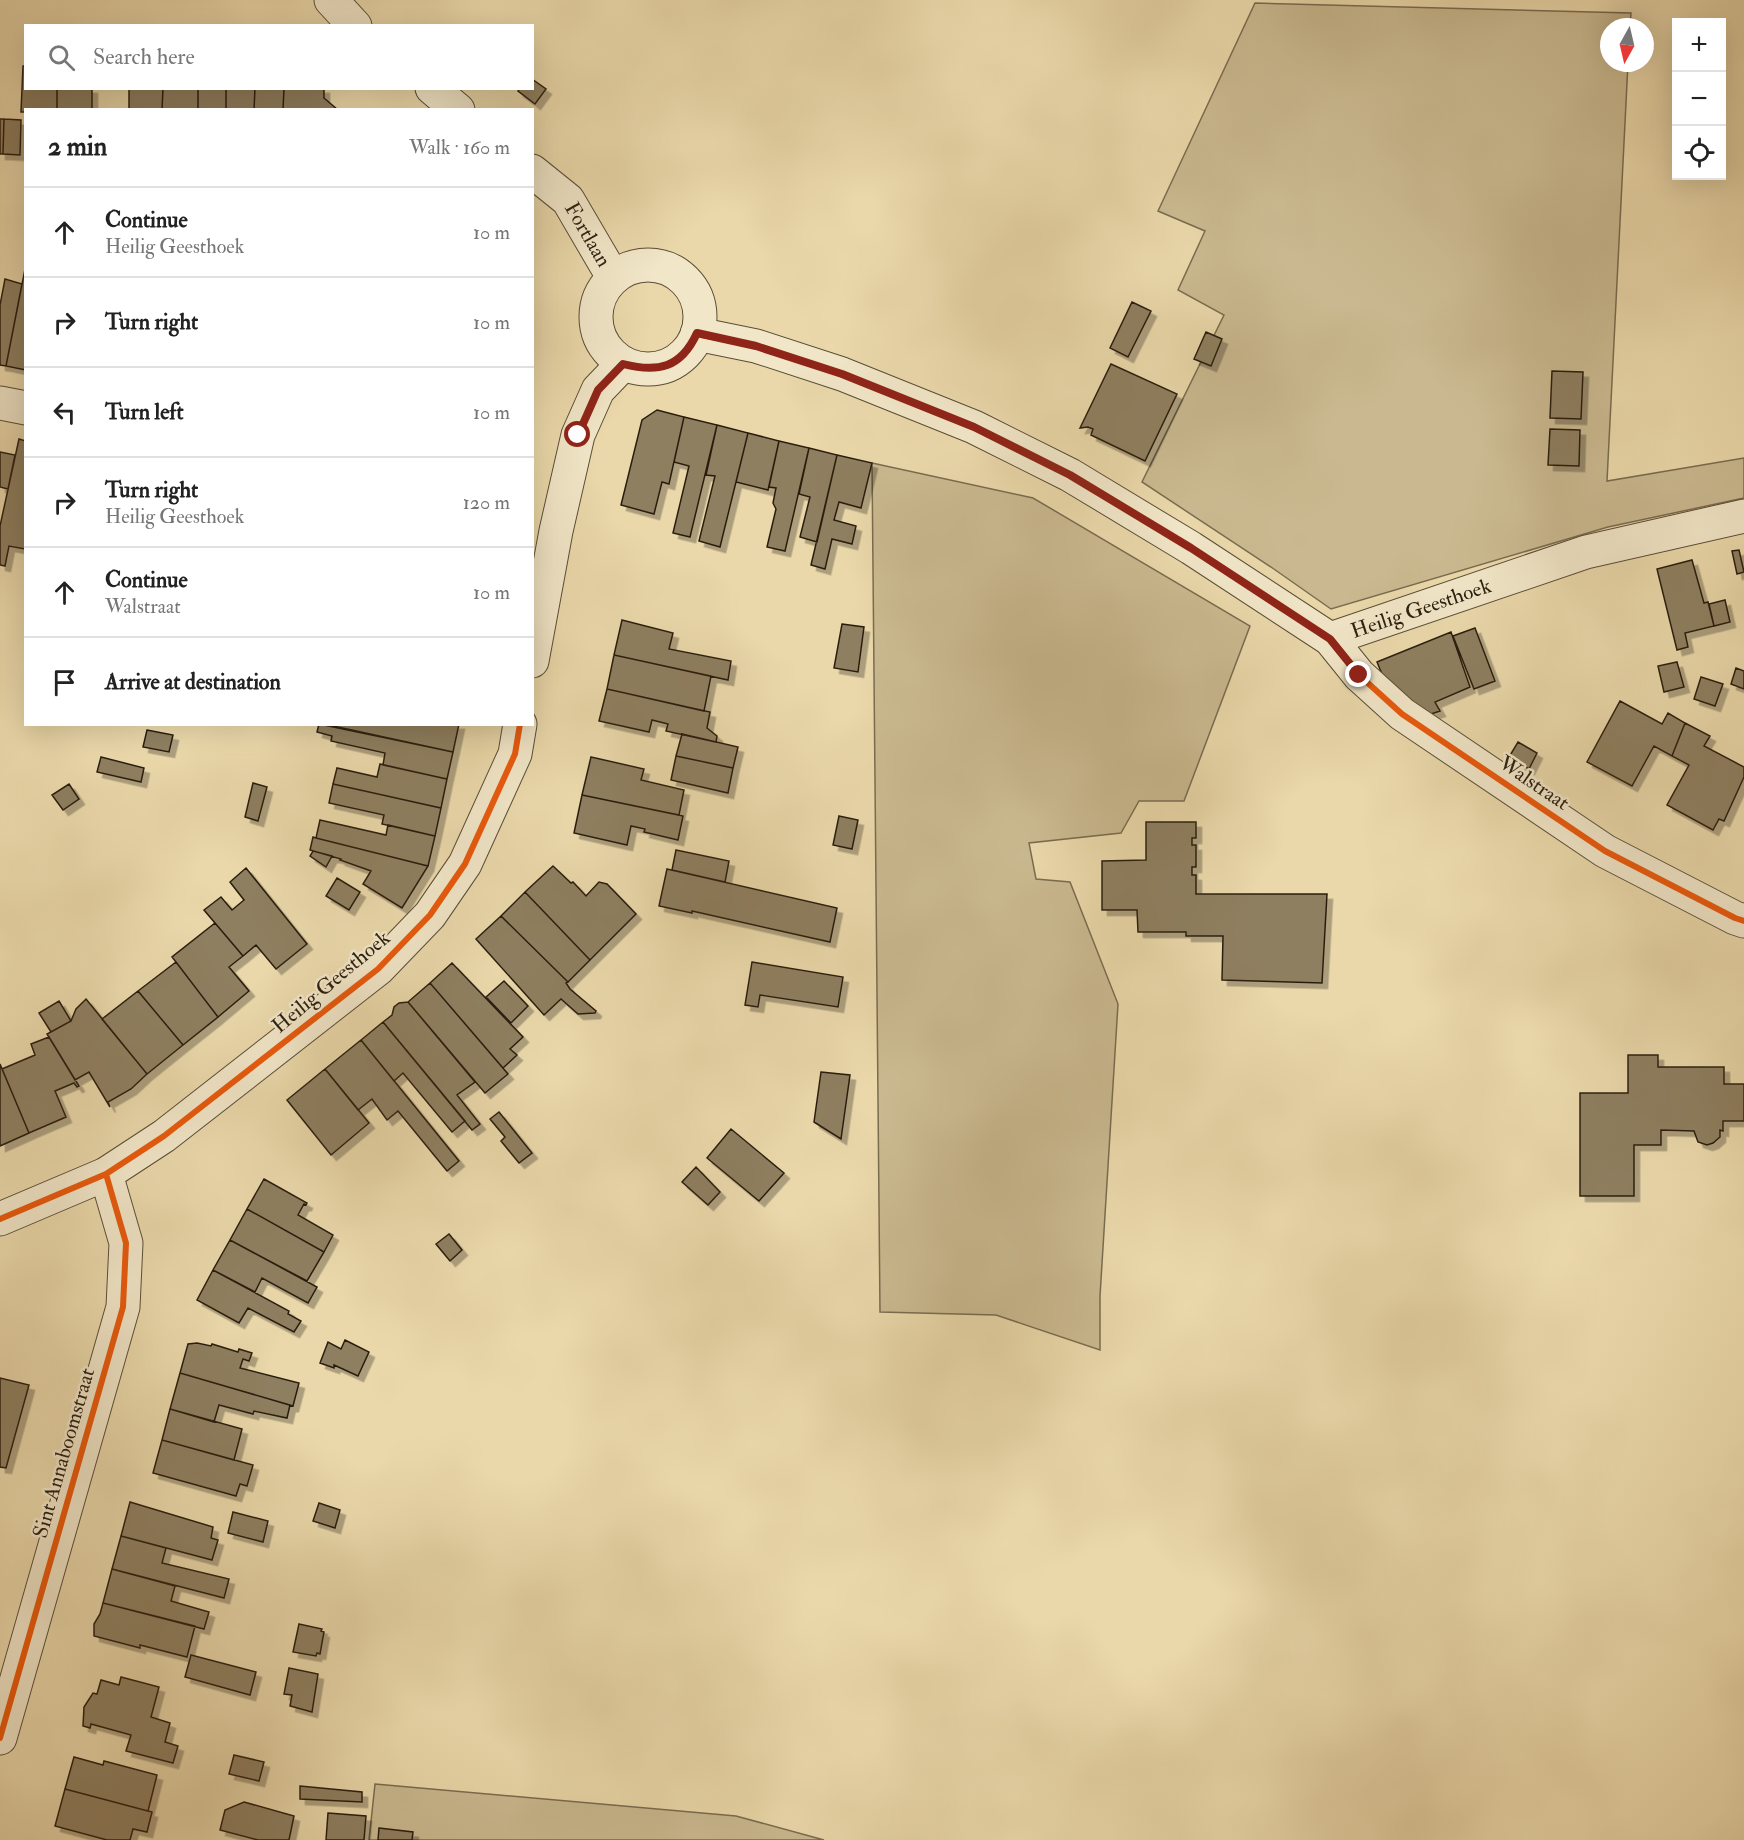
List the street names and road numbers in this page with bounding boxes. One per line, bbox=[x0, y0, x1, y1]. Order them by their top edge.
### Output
street label: Fortlaan bbox=[559, 197, 618, 272]
street label: Heilig Geesthoek bbox=[1347, 572, 1495, 644]
street label: Walstraat bbox=[1493, 749, 1575, 817]
street label: Heilig Geesthoek bbox=[266, 925, 396, 1039]
street label: Sint Annaboomstraat bbox=[27, 1365, 101, 1541]

